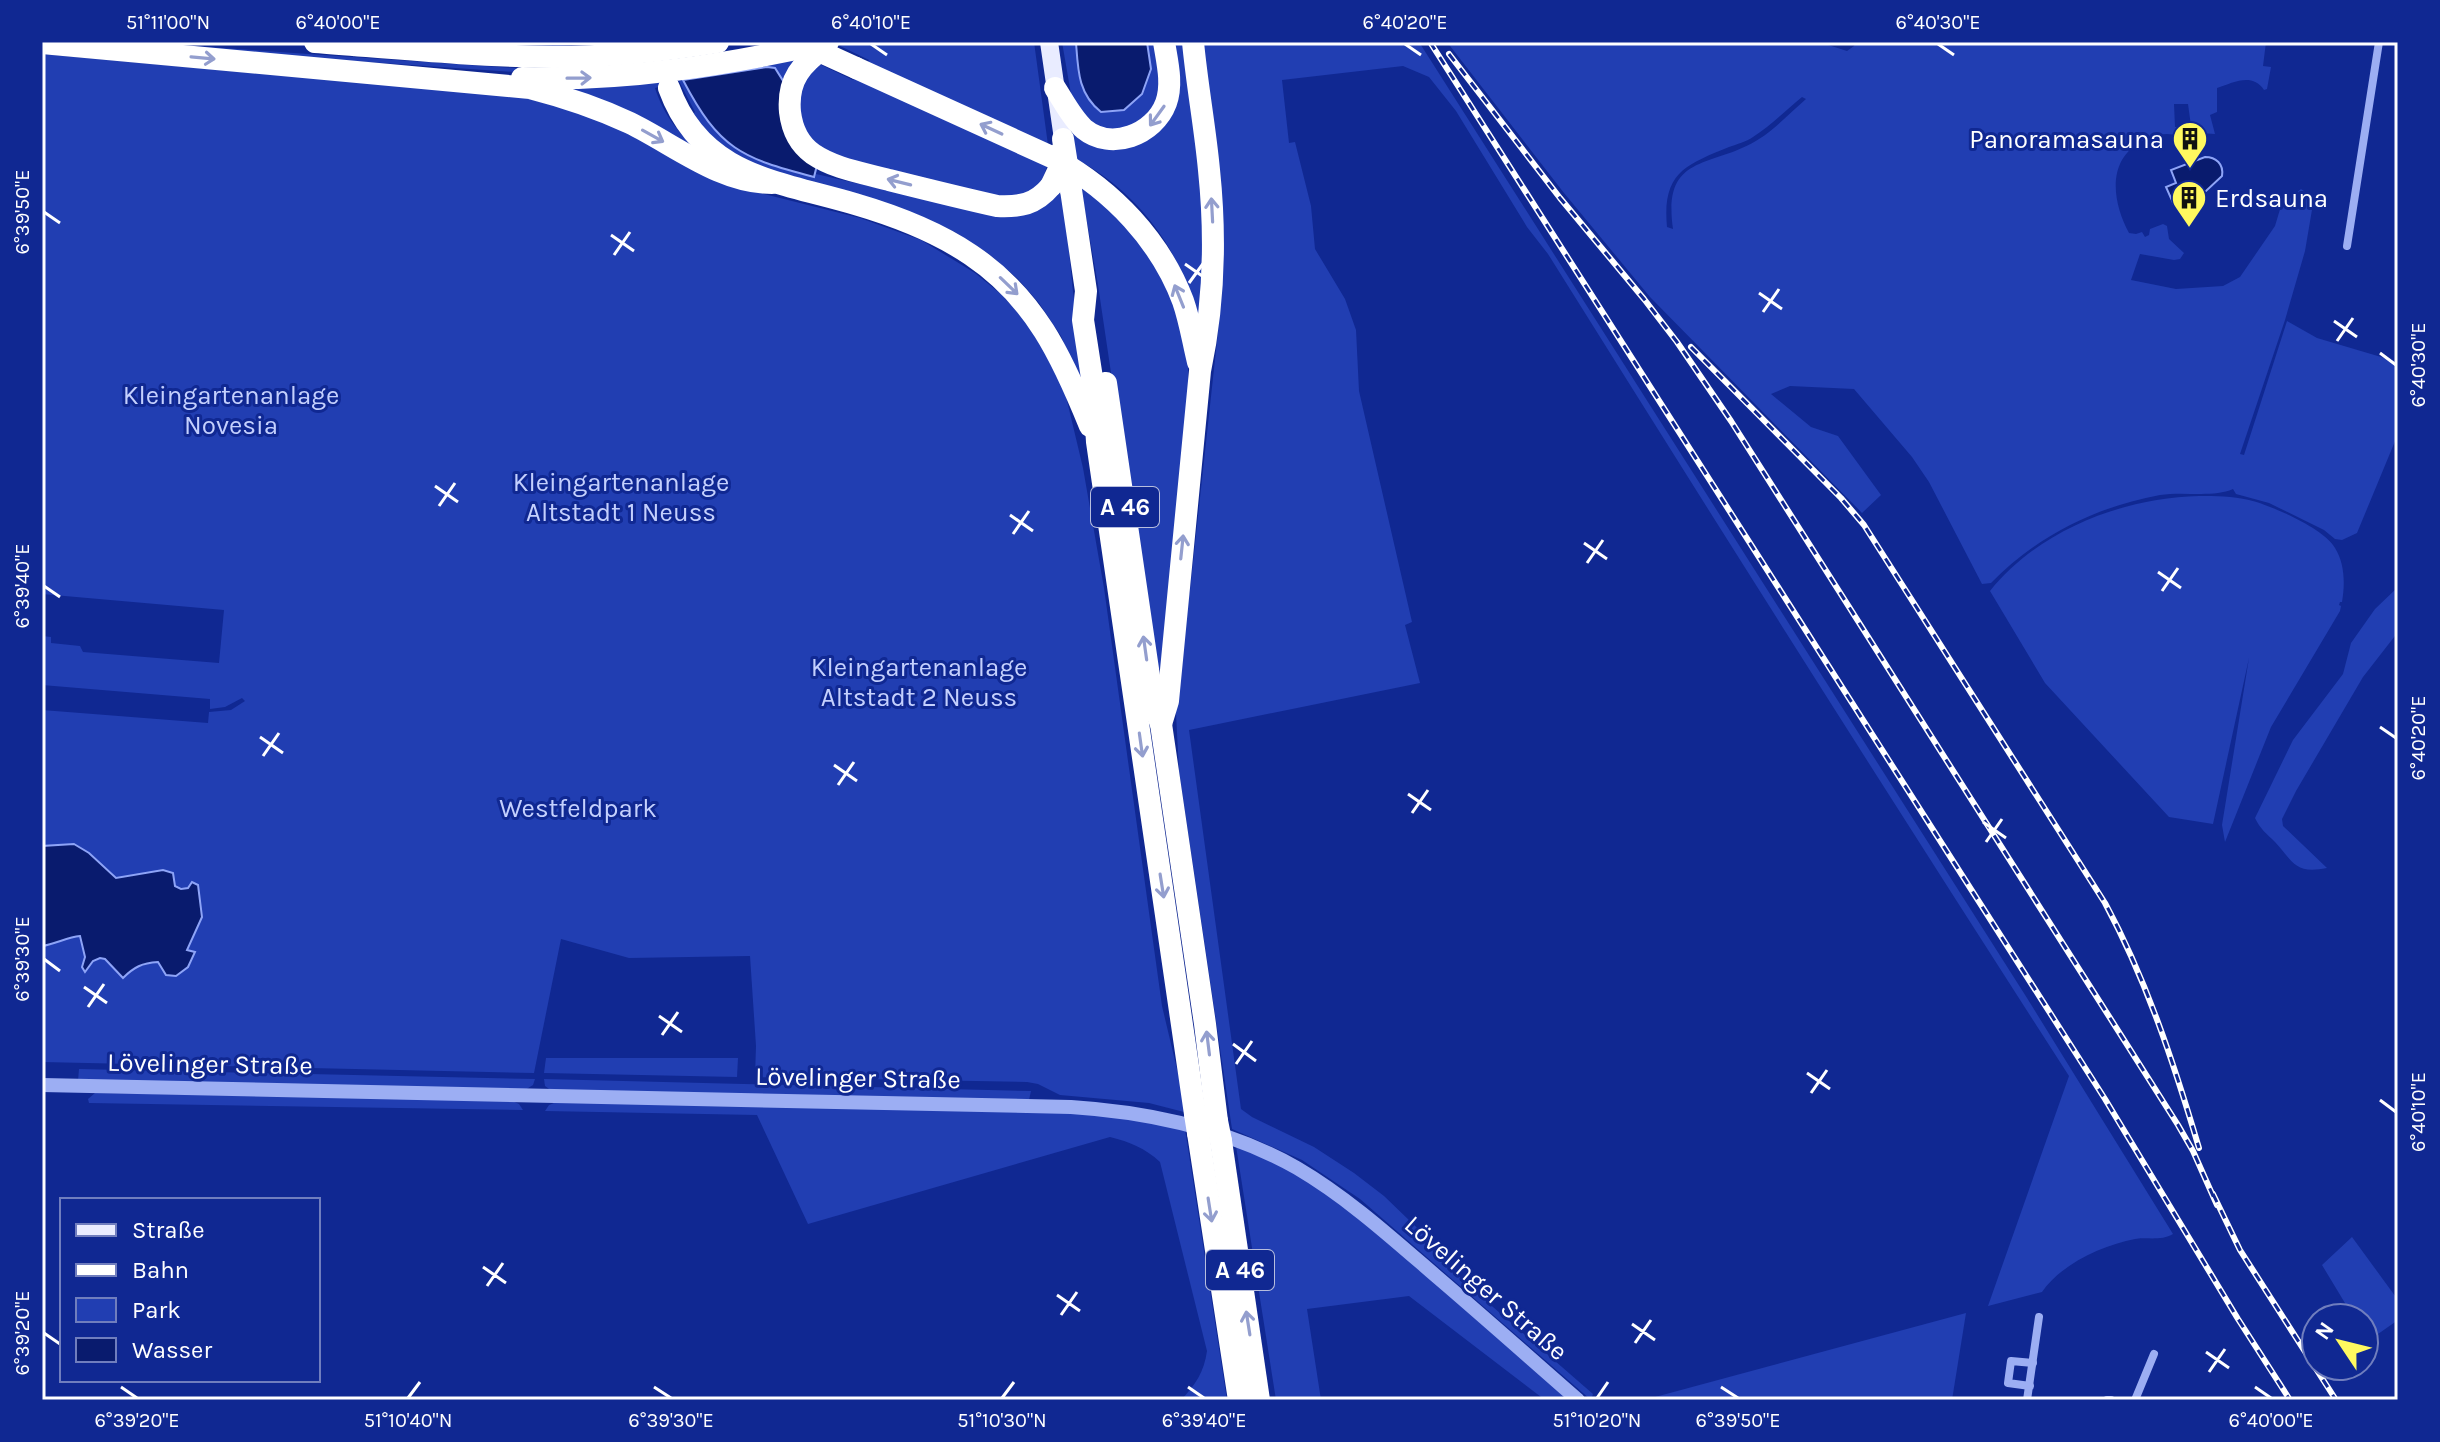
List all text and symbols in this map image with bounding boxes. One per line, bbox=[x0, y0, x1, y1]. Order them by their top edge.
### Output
text: 51°11'00"N bbox=[126, 11, 210, 34]
text: 6°40'00"E bbox=[295, 11, 381, 34]
text: 6°40'10"E bbox=[831, 11, 911, 34]
text: 6°40'20"E bbox=[1363, 11, 1447, 34]
text: 6°40'30"E bbox=[1895, 11, 1981, 34]
one-way arrow bbox=[189, 51, 216, 66]
one-way arrow bbox=[565, 70, 592, 86]
one-way arrow bbox=[1148, 105, 1165, 126]
building icon: Panoramasauna bbox=[2171, 120, 2209, 170]
one-way arrow bbox=[979, 121, 1004, 136]
place label: Panoramasauna bbox=[1969, 124, 2164, 155]
one-way arrow bbox=[641, 128, 664, 144]
text: 6°39'50"E bbox=[11, 170, 34, 254]
one-way arrow bbox=[887, 174, 913, 189]
building icon: Erdsauna bbox=[2170, 179, 2208, 229]
place label: Erdsauna bbox=[2215, 183, 2328, 214]
one-way arrow bbox=[1204, 197, 1219, 224]
one-way arrow bbox=[999, 276, 1018, 295]
one-way arrow bbox=[1171, 284, 1186, 309]
text: 6°40'30"E bbox=[2407, 322, 2430, 408]
park label: Kleingartenanlage Novesia bbox=[123, 380, 339, 441]
park label: Kleingartenanlage Altstadt 1 Neuss bbox=[513, 467, 729, 528]
road number: A 46 bbox=[1091, 487, 1159, 527]
one-way arrow bbox=[1175, 534, 1190, 560]
text: 6°39'40"E bbox=[11, 544, 34, 628]
one-way arrow bbox=[1137, 636, 1152, 661]
park label: Kleingartenanlage Altstadt 2 Neuss bbox=[811, 652, 1027, 713]
text: 6°40'20"E bbox=[2407, 696, 2430, 780]
one-way arrow bbox=[1134, 732, 1149, 757]
park label: Westfeldpark bbox=[499, 793, 657, 824]
one-way arrow bbox=[1155, 873, 1170, 899]
text: 6°39'30"E bbox=[11, 916, 34, 1002]
one-way arrow bbox=[1200, 1031, 1215, 1057]
street label: Lövelinger Straße bbox=[107, 1047, 313, 1081]
street label: Lövelinger Straße bbox=[755, 1061, 961, 1095]
text: 6°40'10"E bbox=[2407, 1072, 2430, 1152]
one-way arrow bbox=[1203, 1197, 1218, 1223]
legend bbox=[60, 1198, 320, 1382]
street label: Lövelinger Straße bbox=[1398, 1209, 1574, 1367]
text: Straße bbox=[132, 1216, 204, 1244]
road number: A 46 bbox=[1206, 1250, 1274, 1290]
text: Bahn bbox=[132, 1256, 189, 1284]
text: 6°39'20"E bbox=[11, 1290, 34, 1376]
text: Park bbox=[132, 1296, 181, 1324]
north arrow bbox=[2300, 1302, 2380, 1382]
one-way arrow bbox=[1240, 1311, 1255, 1336]
text: N bbox=[2309, 1317, 2340, 1345]
text: Wasser bbox=[132, 1336, 212, 1364]
text: 6°39'20"E bbox=[94, 1409, 180, 1432]
text: 51°10'40"N bbox=[364, 1409, 452, 1432]
text: 6°39'30"E bbox=[628, 1409, 714, 1432]
text: 51°10'30"N bbox=[957, 1409, 1047, 1432]
text: 6°39'40"E bbox=[1162, 1409, 1246, 1432]
text: 51°10'20"N bbox=[1552, 1409, 1642, 1432]
text: 6°39'50"E bbox=[1696, 1409, 1780, 1432]
text: 6°40'00"E bbox=[2228, 1409, 2314, 1432]

